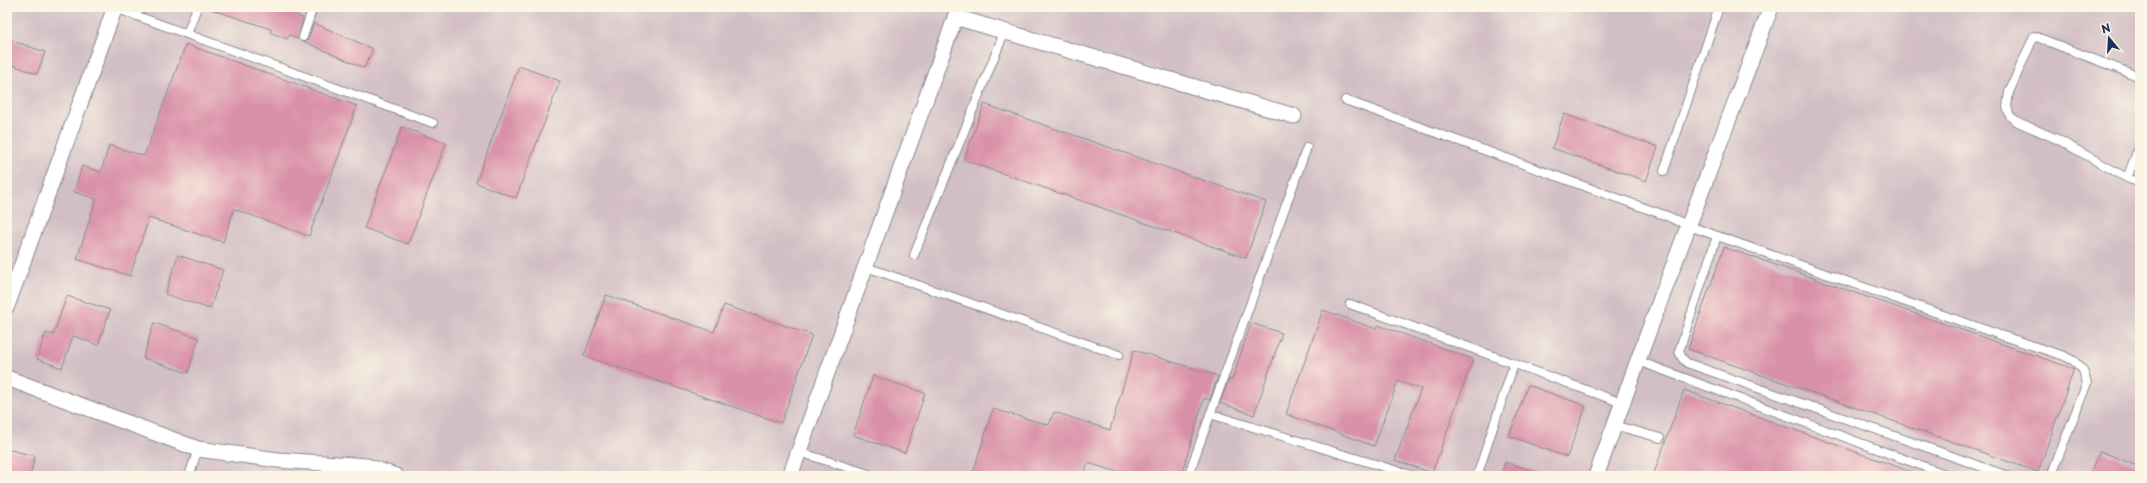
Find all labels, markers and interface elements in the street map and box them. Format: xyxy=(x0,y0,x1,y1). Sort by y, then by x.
north arrow xyxy=(2089,18,2129,58)
text: N xyxy=(2099,18,2113,37)

